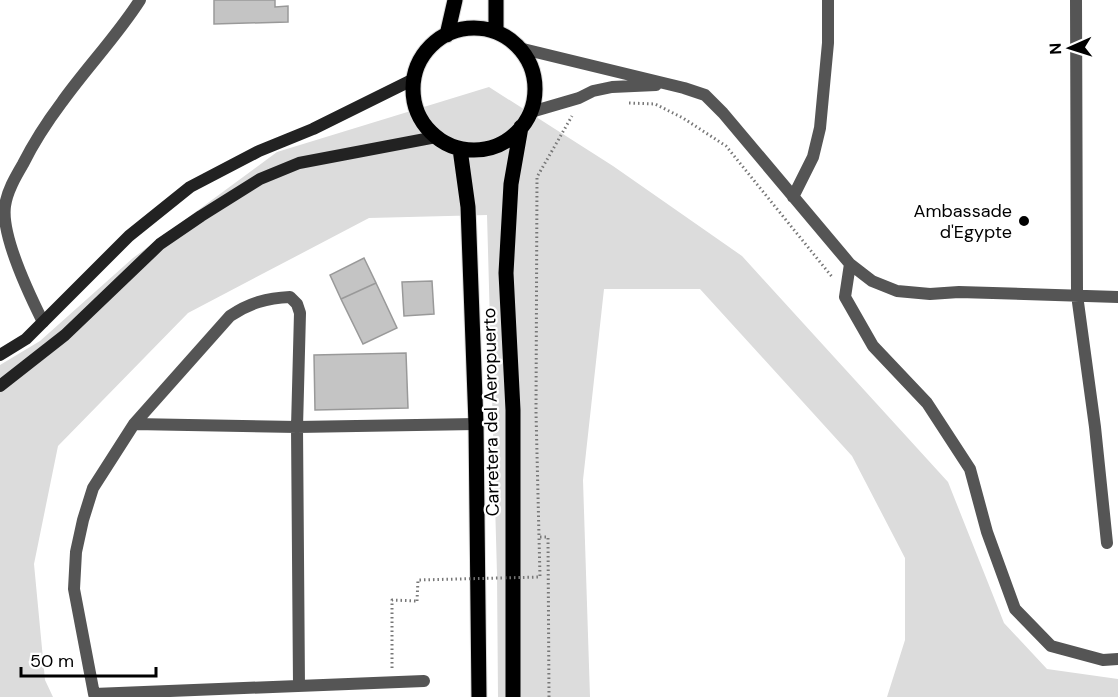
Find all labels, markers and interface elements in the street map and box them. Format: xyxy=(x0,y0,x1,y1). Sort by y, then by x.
north arrow xyxy=(1040,18,1100,78)
text: N xyxy=(1045,42,1066,55)
place label: Ambassade d'Egypte xyxy=(914,199,1012,244)
marker: Ambassade d'Egypte xyxy=(1017,214,1031,228)
street label: Carretera del Aeropuerto xyxy=(477,307,505,517)
scale bar xyxy=(21,640,156,678)
text: 50 m xyxy=(30,649,74,673)

